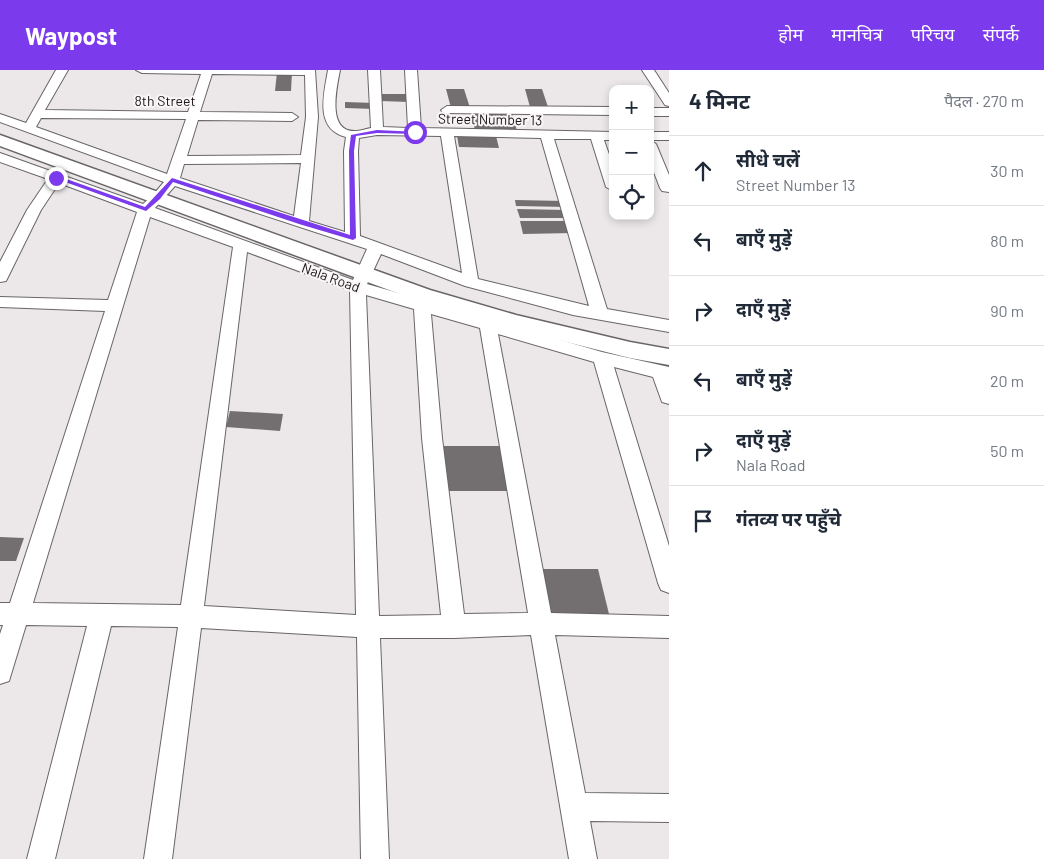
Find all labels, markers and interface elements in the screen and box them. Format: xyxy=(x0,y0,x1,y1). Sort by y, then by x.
text: Waypost xyxy=(25,21,117,50)
text: होम xyxy=(778,23,803,45)
text: मानचित्र xyxy=(831,23,883,45)
text: परिचय xyxy=(911,23,955,45)
text: संपर्क xyxy=(983,23,1019,45)
map controls xyxy=(609,85,654,220)
button: + xyxy=(609,85,654,130)
text: 4 मिनट xyxy=(689,88,750,113)
text: पैदल · 270 m xyxy=(944,91,1024,110)
street label: 8th Street xyxy=(135,92,195,109)
street label: Street Number 13 xyxy=(438,110,542,128)
route start xyxy=(404,121,427,144)
button: − xyxy=(609,130,654,175)
text: सीधे चलें xyxy=(736,148,800,171)
icon: ahead xyxy=(689,157,717,185)
text: 30 m xyxy=(990,161,1024,180)
route end xyxy=(45,167,68,190)
button: locate xyxy=(609,175,654,220)
text: Street Number 13 xyxy=(736,175,856,194)
icon: left xyxy=(689,227,717,255)
text: बाएँ मुड़ें xyxy=(736,227,792,250)
text: 80 m xyxy=(990,231,1024,250)
street label: Nala Road xyxy=(300,259,362,295)
icon: right xyxy=(689,297,717,325)
text: दाएँ मुड़ें xyxy=(736,297,791,320)
text: 90 m xyxy=(990,301,1024,320)
icon: left xyxy=(689,367,717,395)
text: बाएँ मुड़ें xyxy=(736,367,792,390)
text: 20 m xyxy=(990,371,1024,390)
text: दाएँ मुड़ें xyxy=(736,428,791,451)
icon: right xyxy=(689,437,717,465)
text: 50 m xyxy=(990,441,1024,460)
text: Nala Road xyxy=(736,455,805,474)
icon: arrive xyxy=(689,507,717,535)
text: गंतव्य पर पहुँचे xyxy=(736,507,841,530)

